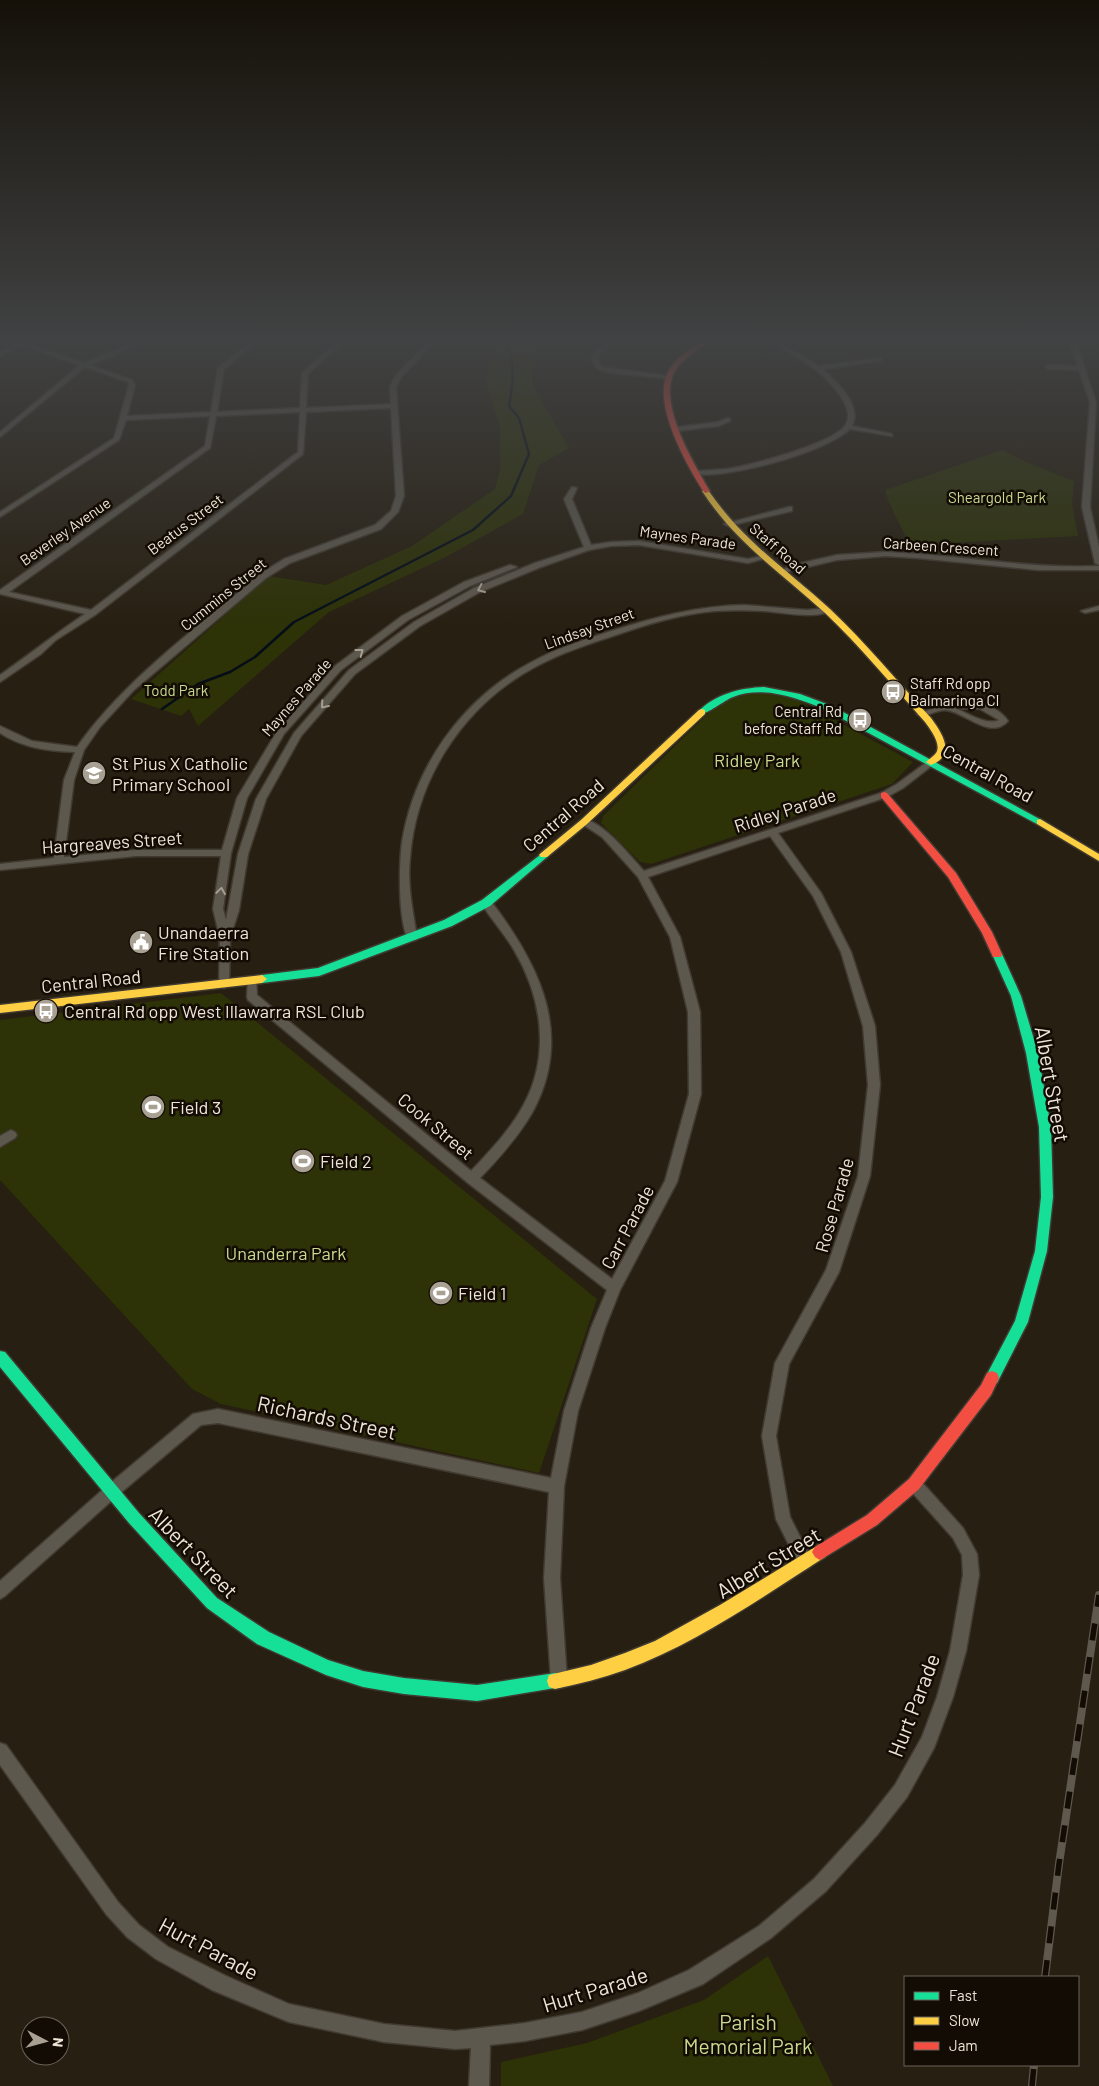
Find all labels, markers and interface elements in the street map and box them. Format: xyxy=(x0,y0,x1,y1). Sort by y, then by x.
park label: Sheargold Park xyxy=(948,488,1046,506)
street label: Beatus Street xyxy=(144,490,226,558)
street label: Beverley Avenue xyxy=(16,493,114,569)
street label: Staff Road xyxy=(746,519,810,577)
street label: Maynes Parade xyxy=(639,521,737,553)
street label: Carbeen Crescent xyxy=(882,533,1000,559)
street label: Cummins Street xyxy=(177,554,269,634)
one-way arrow xyxy=(477,582,486,593)
street label: Lindsay Street xyxy=(542,603,636,653)
one-way arrow xyxy=(354,649,364,658)
street label: Maynes Parade xyxy=(257,654,335,740)
place label: Staff Rd opp Balmaringa Cl xyxy=(910,674,999,709)
bus stop icon: Staff Rd opp Balmaringa Cl xyxy=(880,679,906,705)
park label: Todd Park xyxy=(144,681,209,699)
one-way arrow xyxy=(320,699,329,708)
place label: Central Rd before Staff Rd xyxy=(744,702,842,737)
bus stop icon: Central Rd before Staff Rd xyxy=(847,707,873,733)
street label: Central Road xyxy=(939,739,1037,807)
park label: Ridley Park xyxy=(714,749,800,771)
place label: St Pius X Catholic Primary School xyxy=(112,752,248,795)
school or university icon: St Pius X Catholic Primary School xyxy=(81,760,107,786)
street label: Central Road xyxy=(518,774,608,856)
street label: Ridley Parade xyxy=(731,783,839,837)
street label: Hargreaves Street xyxy=(41,826,183,858)
one-way arrow xyxy=(215,886,226,894)
place label: Unandaerra Fire Station xyxy=(158,921,249,964)
public building icon: Unandaerra Fire Station xyxy=(128,929,154,955)
street label: Central Road xyxy=(40,965,142,997)
bus stop icon: Central Rd opp West Illawarra RSL Club xyxy=(33,998,59,1024)
place label: Central Rd opp West Illawarra RSL Club xyxy=(64,1000,365,1022)
street label: Albert Street xyxy=(1031,1024,1075,1144)
street label: Cook Street xyxy=(394,1088,478,1164)
sports icon: Field 3 xyxy=(140,1094,166,1120)
place label: Field 3 xyxy=(170,1096,221,1118)
sports icon: Field 2 xyxy=(290,1148,316,1174)
place label: Field 2 xyxy=(320,1150,372,1172)
street label: Rose Parade xyxy=(810,1155,858,1255)
street label: Carr Parade xyxy=(596,1181,658,1273)
park label: Unanderra Park xyxy=(226,1242,346,1264)
sports icon: Field 1 xyxy=(428,1280,454,1306)
place label: Field 1 xyxy=(458,1282,506,1304)
street label: Richards Street xyxy=(255,1390,399,1444)
street label: Albert Street xyxy=(144,1501,244,1603)
street label: Albert Street xyxy=(711,1521,825,1603)
street label: Hurt Parade xyxy=(882,1650,944,1760)
street label: Hurt Parade xyxy=(155,1911,263,1985)
street label: Hurt Parade xyxy=(539,1961,651,2017)
legend xyxy=(904,1976,1079,2066)
text: Fast xyxy=(949,1986,977,2004)
park label: Parish Memorial Park xyxy=(684,2009,812,2058)
text: Slow xyxy=(949,2011,980,2029)
north arrow xyxy=(20,2016,70,2066)
text: Jam xyxy=(949,2036,978,2054)
text: N xyxy=(49,2037,67,2048)

